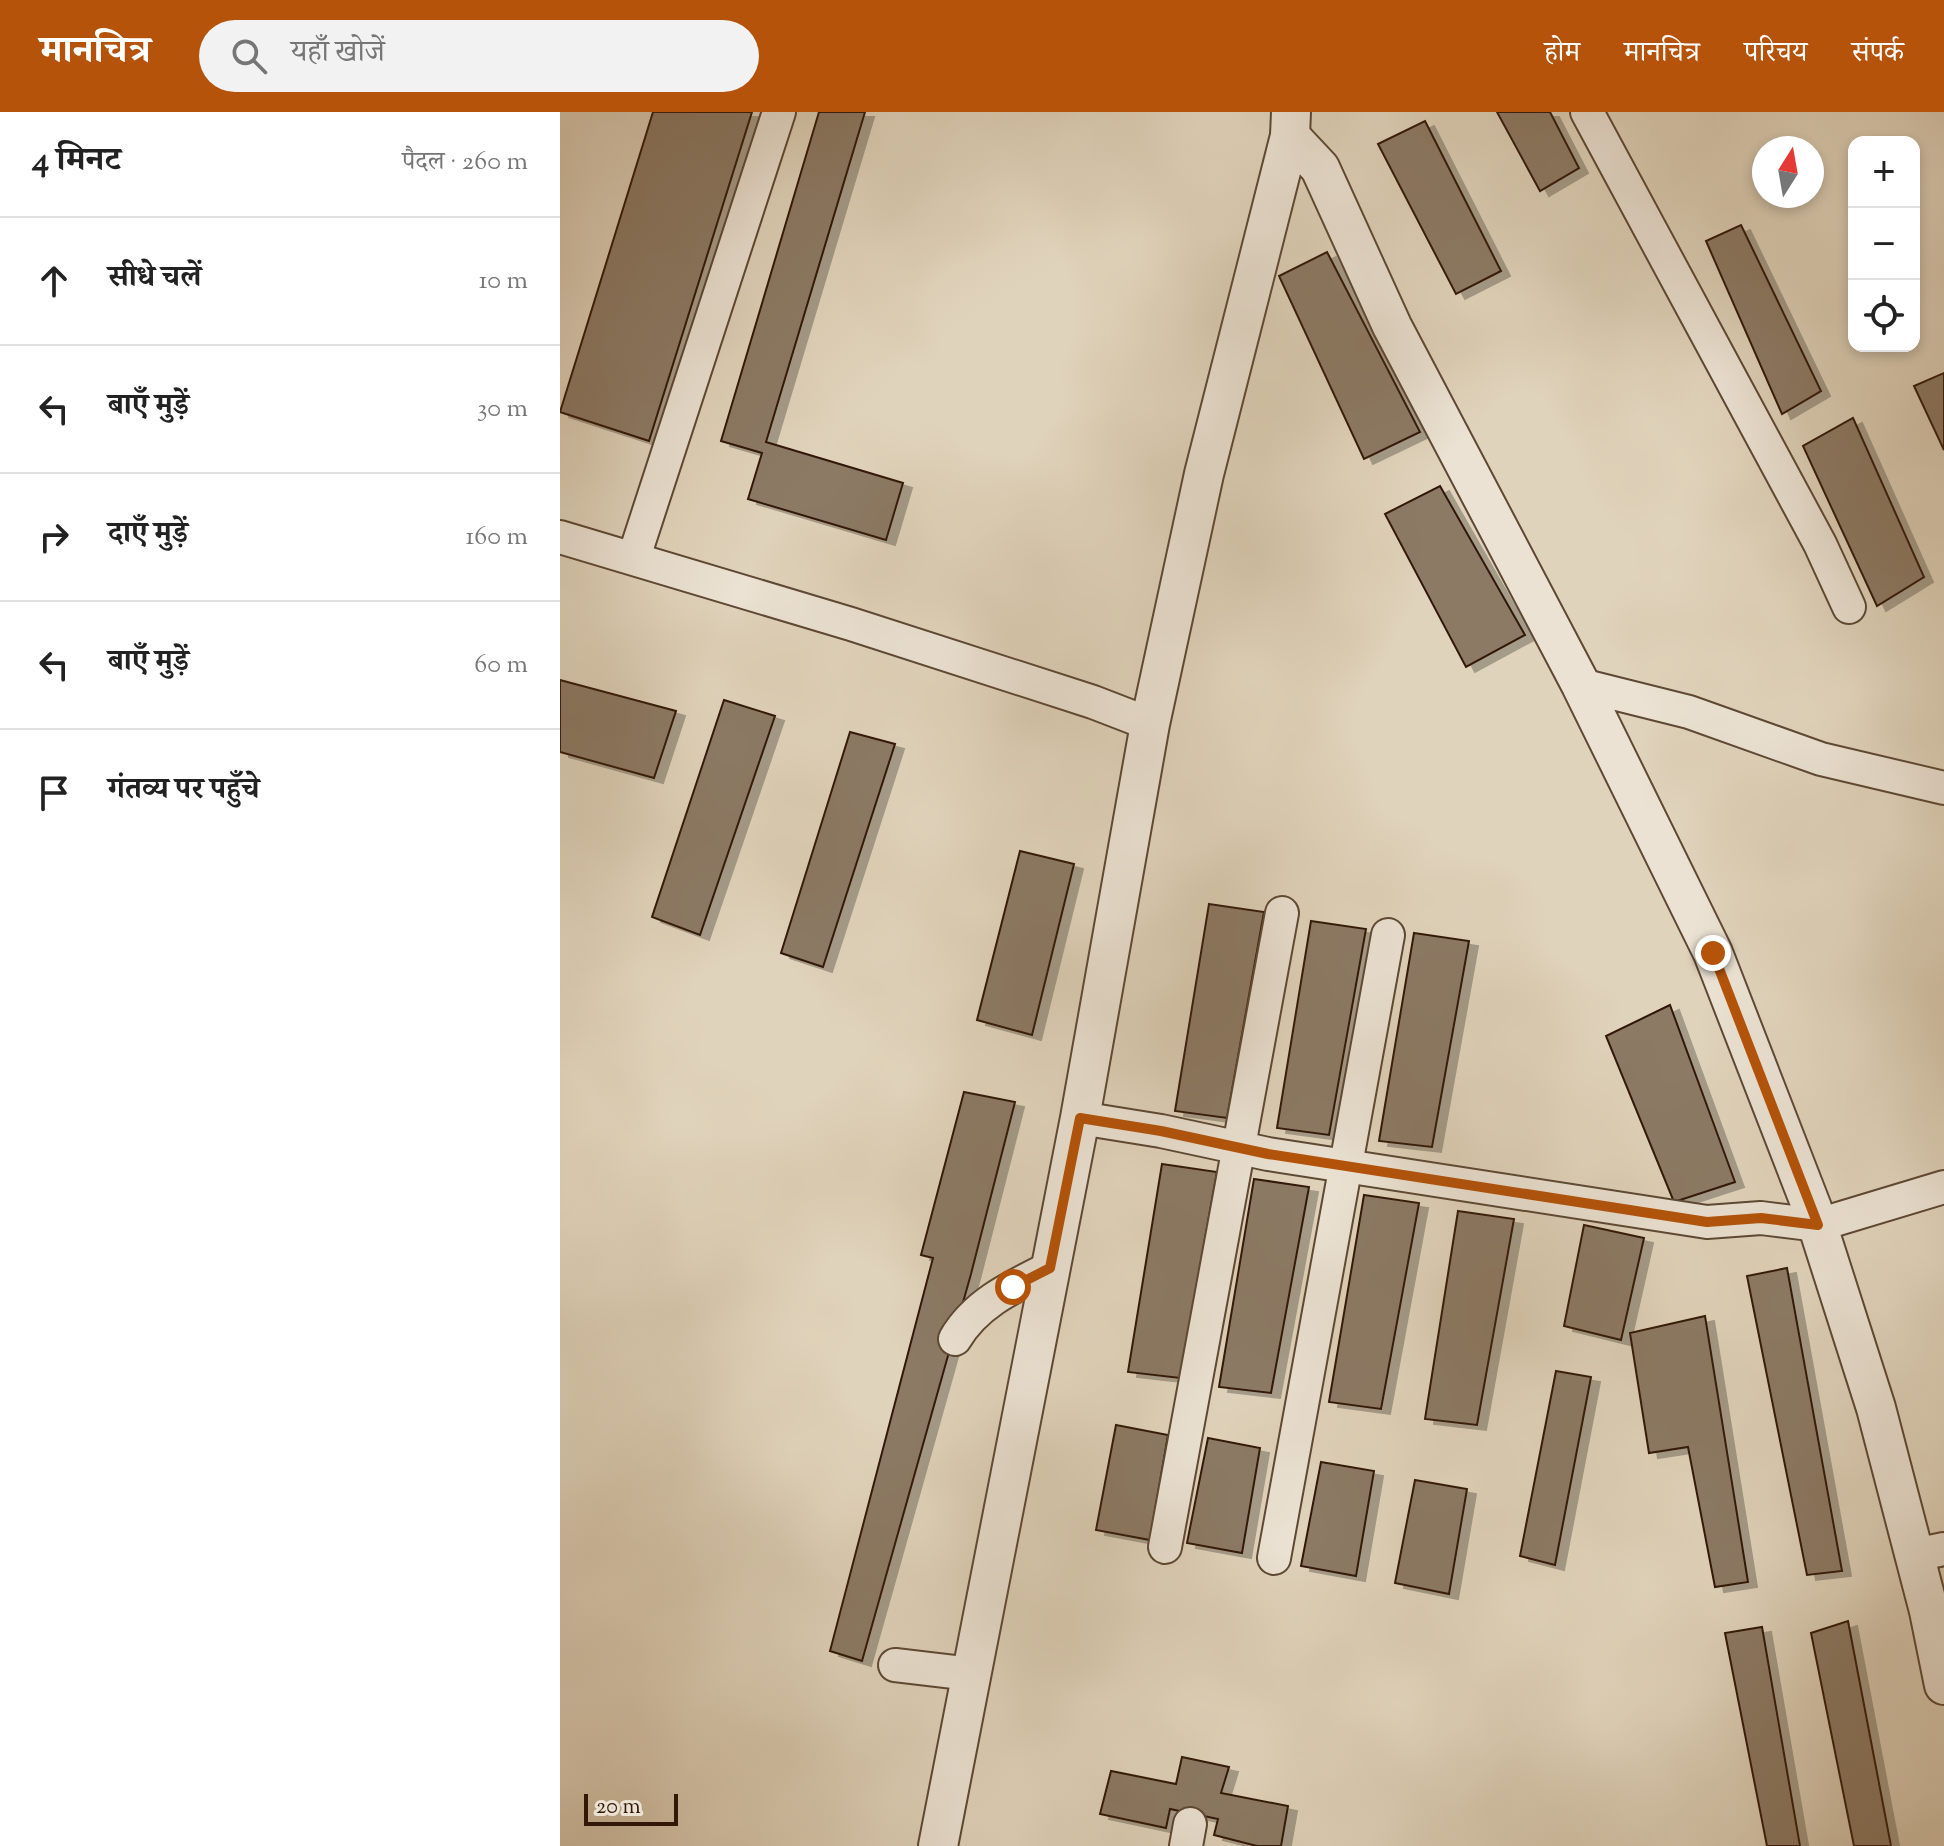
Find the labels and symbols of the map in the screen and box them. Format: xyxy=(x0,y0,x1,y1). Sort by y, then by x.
north arrow xyxy=(1752,136,1824,208)
route end xyxy=(1695,935,1731,971)
route start xyxy=(995,1269,1031,1305)
scale bar xyxy=(584,1790,678,1826)

